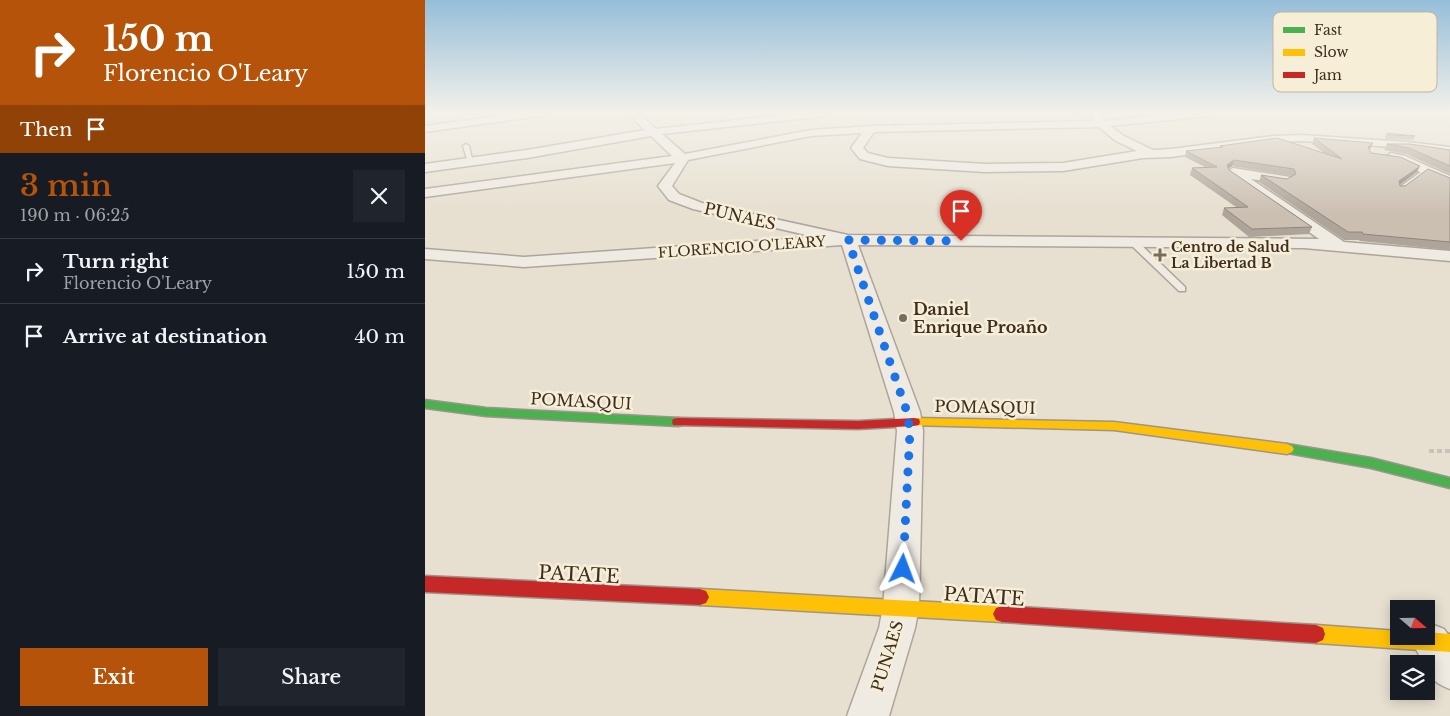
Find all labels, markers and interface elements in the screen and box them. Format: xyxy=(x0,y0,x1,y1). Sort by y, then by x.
legend xyxy=(1273,12,1437,92)
text: 150 m xyxy=(103,17,214,60)
icon: right xyxy=(20,20,85,85)
text: Fast xyxy=(1314,21,1343,39)
text: Slow xyxy=(1314,43,1348,61)
text: Florencio O'Leary xyxy=(103,60,308,87)
text: Jam xyxy=(1312,66,1342,84)
icon: arrive xyxy=(82,115,110,143)
text: Then xyxy=(20,118,72,141)
text: 3 min xyxy=(20,167,112,204)
button: close xyxy=(353,170,405,222)
pin xyxy=(940,190,982,241)
icon: arrive xyxy=(947,197,975,225)
street label: PUNAES xyxy=(702,198,778,234)
text: 190 m · 06:25 xyxy=(20,205,130,225)
street label: FLORENCIO O'LEARY xyxy=(657,232,827,262)
place label: Centro de Salud La Libertad B xyxy=(1171,238,1290,272)
marker: Centro de Salud La Libertad B xyxy=(1153,248,1167,262)
text: Turn right xyxy=(63,250,169,273)
icon: right xyxy=(20,257,48,285)
text: 150 m xyxy=(346,260,405,283)
text: Florencio O'Leary xyxy=(63,273,212,293)
place label: Daniel Enrique Proaño xyxy=(913,299,1048,337)
marker: Daniel Enrique Proaño xyxy=(897,312,909,324)
icon: arrive xyxy=(20,322,48,350)
text: Arrive at destination xyxy=(63,325,267,348)
text: 40 m xyxy=(354,325,405,348)
street label: POMASQUI xyxy=(530,388,632,414)
street label: POMASQUI xyxy=(934,396,1036,418)
position arrow xyxy=(876,542,928,594)
street label: PATATE xyxy=(538,561,620,588)
street label: PATATE xyxy=(943,582,1025,611)
north arrow xyxy=(1390,600,1435,645)
map controls xyxy=(1390,600,1435,700)
street label: PUNAES xyxy=(867,618,907,694)
button: Exit xyxy=(20,648,208,706)
button: Share xyxy=(218,648,405,706)
button: layers xyxy=(1390,655,1435,700)

